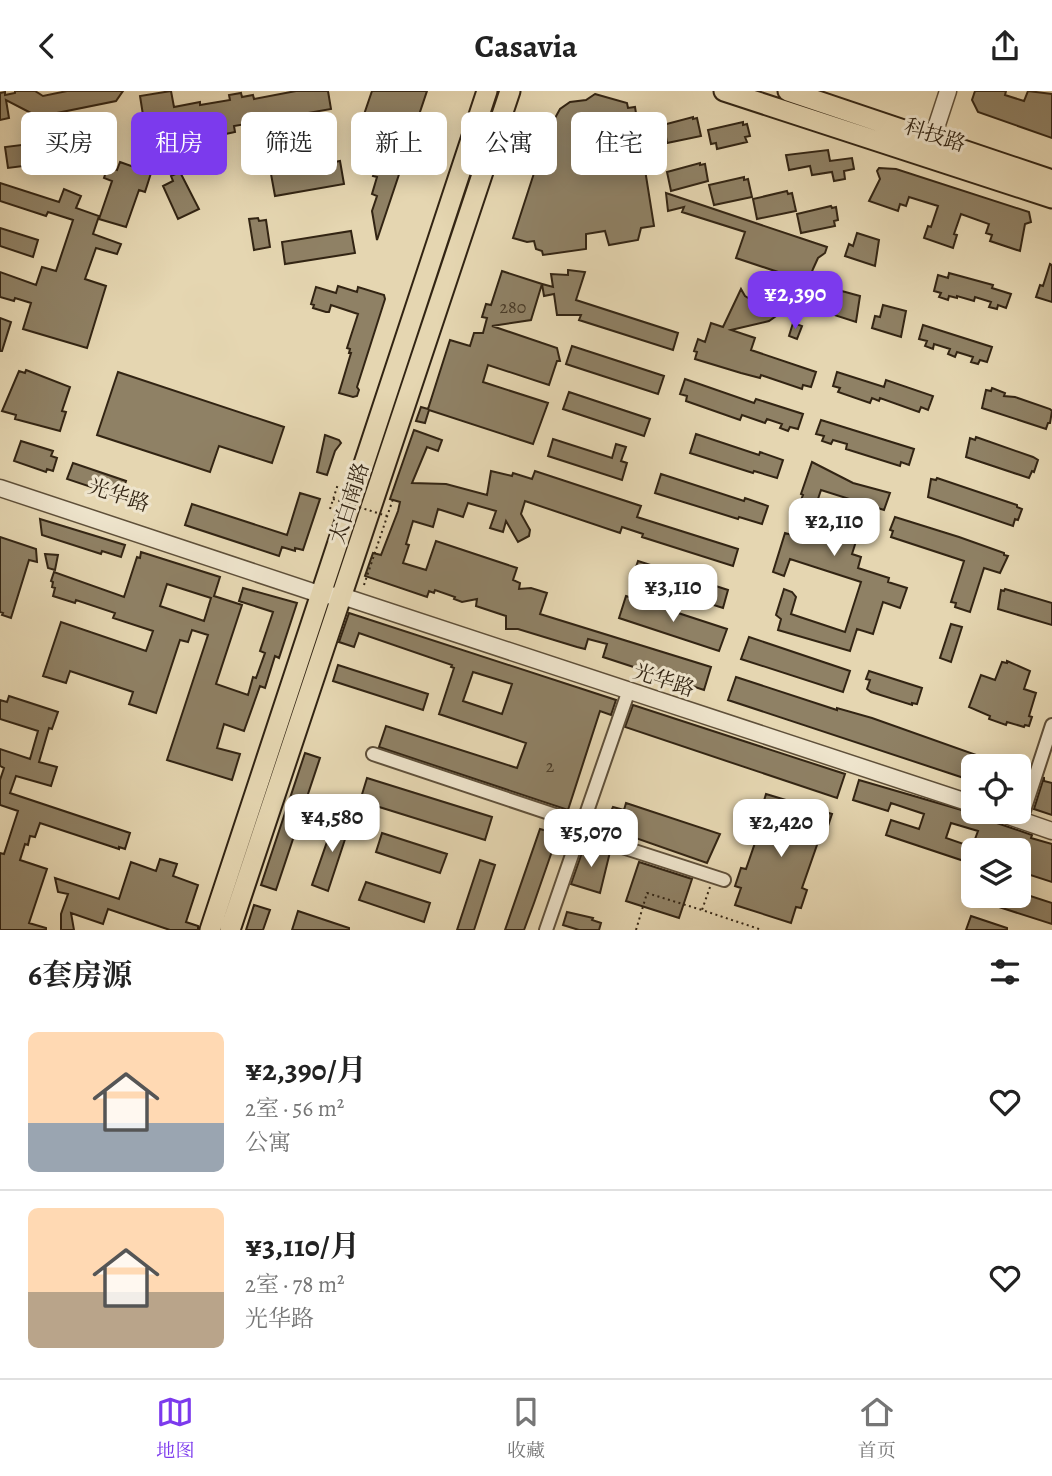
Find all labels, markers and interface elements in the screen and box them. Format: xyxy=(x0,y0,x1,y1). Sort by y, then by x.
text: Casavia xyxy=(475,24,577,68)
icon: back xyxy=(28,27,66,65)
icon: share xyxy=(986,27,1024,65)
chip: 买房 xyxy=(21,112,117,175)
chip: 租房 xyxy=(131,112,227,175)
chip: 筛选 xyxy=(241,112,337,175)
chip: 新上 xyxy=(351,112,447,175)
chip: 公寓 xyxy=(461,112,557,175)
chip: 住宅 xyxy=(571,112,667,175)
street label: 科技路 xyxy=(901,112,969,158)
pin: ¥2,390 xyxy=(738,271,852,331)
text: ¥2,390 xyxy=(764,278,826,309)
house number: 280 xyxy=(500,295,526,319)
street label: 太白南路 xyxy=(323,459,375,547)
street label: 光华路 xyxy=(85,472,153,518)
pin: ¥2,110 xyxy=(777,498,891,558)
text: ¥2,110 xyxy=(805,505,863,536)
pin: ¥3,110 xyxy=(616,565,730,624)
text: ¥3,110 xyxy=(644,571,702,602)
street label: 光华路 xyxy=(630,657,698,703)
house number: 2 xyxy=(546,754,555,778)
map controls xyxy=(961,754,1031,908)
button: locate xyxy=(961,754,1031,824)
pin: ¥4,580 xyxy=(275,795,389,854)
pin: ¥2,420 xyxy=(724,799,838,859)
text: ¥4,580 xyxy=(301,801,363,832)
text: ¥2,420 xyxy=(749,806,813,837)
pin: ¥5,070 xyxy=(534,809,648,869)
text: ¥5,070 xyxy=(560,816,622,847)
button: layers xyxy=(961,838,1031,908)
icon: filters xyxy=(986,953,1024,991)
text: 6套房源 xyxy=(28,955,132,995)
text: ¥2,390/月 xyxy=(245,1050,367,1090)
icon: home xyxy=(84,1060,168,1144)
icon: heart xyxy=(986,1083,1024,1121)
text: 2室 · 56 m² xyxy=(245,1093,344,1124)
text: 公寓 xyxy=(245,1127,291,1158)
text: ¥3,110/月 xyxy=(245,1226,360,1266)
icon: home xyxy=(84,1236,168,1320)
icon: heart xyxy=(986,1259,1024,1297)
text: 2室 · 78 m² xyxy=(245,1269,345,1300)
text: 光华路 xyxy=(245,1303,314,1334)
tab: 地图 xyxy=(156,1393,194,1464)
tab: 收藏 xyxy=(507,1393,545,1464)
tab: 首页 xyxy=(858,1393,896,1464)

